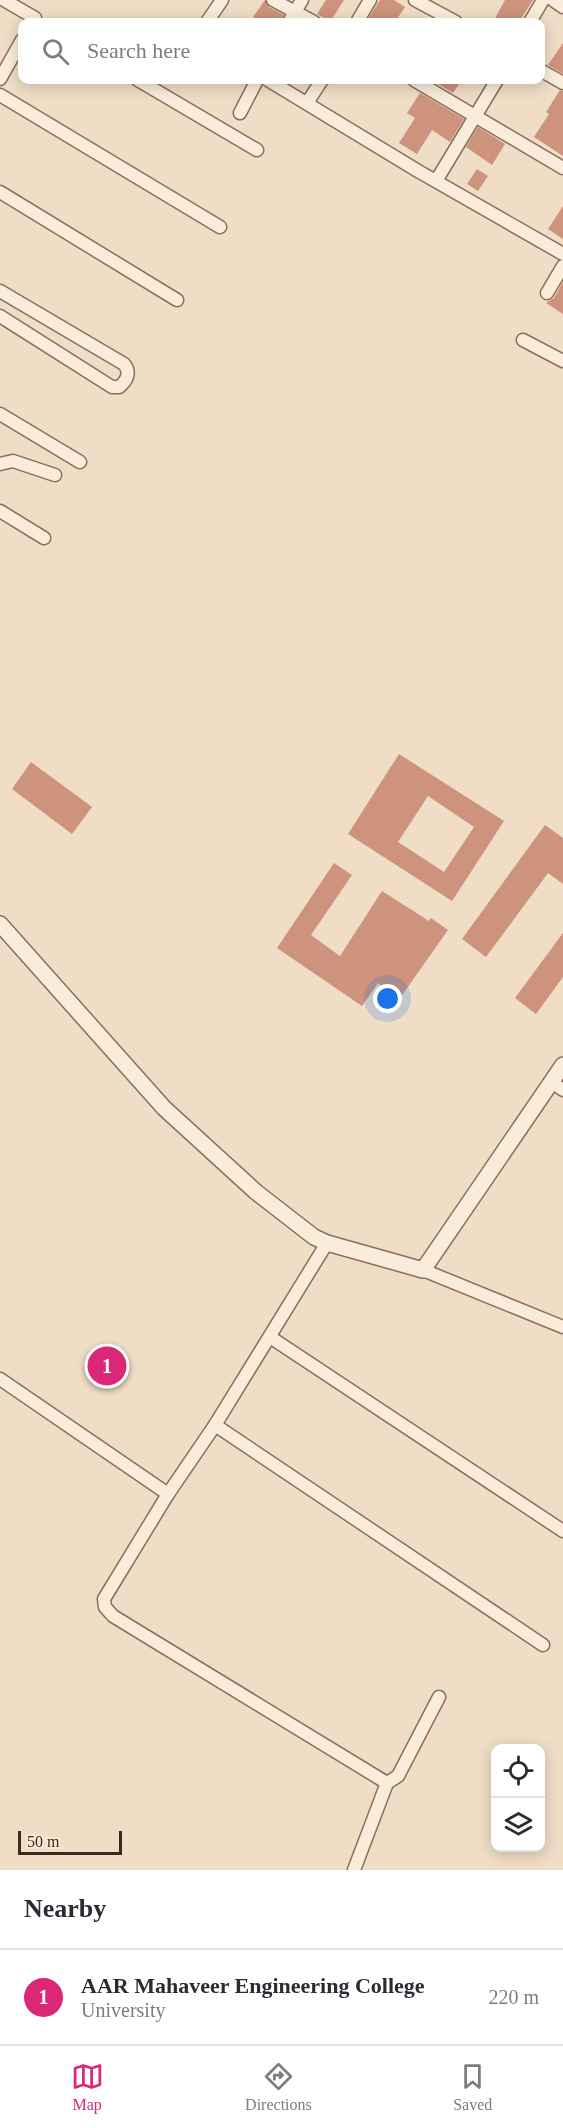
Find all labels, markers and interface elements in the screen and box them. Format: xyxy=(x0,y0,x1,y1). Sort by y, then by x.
search box xyxy=(18,18,545,84)
icon: search xyxy=(39,35,72,68)
text: Search here xyxy=(87,38,190,63)
your location xyxy=(373,984,402,1013)
pin: 1 xyxy=(88,1344,126,1388)
map controls xyxy=(491,1744,545,1852)
button: locate xyxy=(491,1744,545,1798)
button: layers xyxy=(491,1798,545,1852)
scale bar xyxy=(18,1828,122,1856)
text: 50 m xyxy=(27,1833,59,1850)
text: Nearby xyxy=(24,1894,106,1923)
text: AAR Mahaveer Engineering College xyxy=(81,1973,425,1998)
text: 1 xyxy=(39,1986,49,2008)
text: 220 m xyxy=(488,1986,539,2008)
text: University xyxy=(81,1999,165,2021)
tab: Map xyxy=(71,2060,104,2114)
tab: Directions xyxy=(245,2060,312,2114)
tab: Saved xyxy=(453,2060,492,2114)

